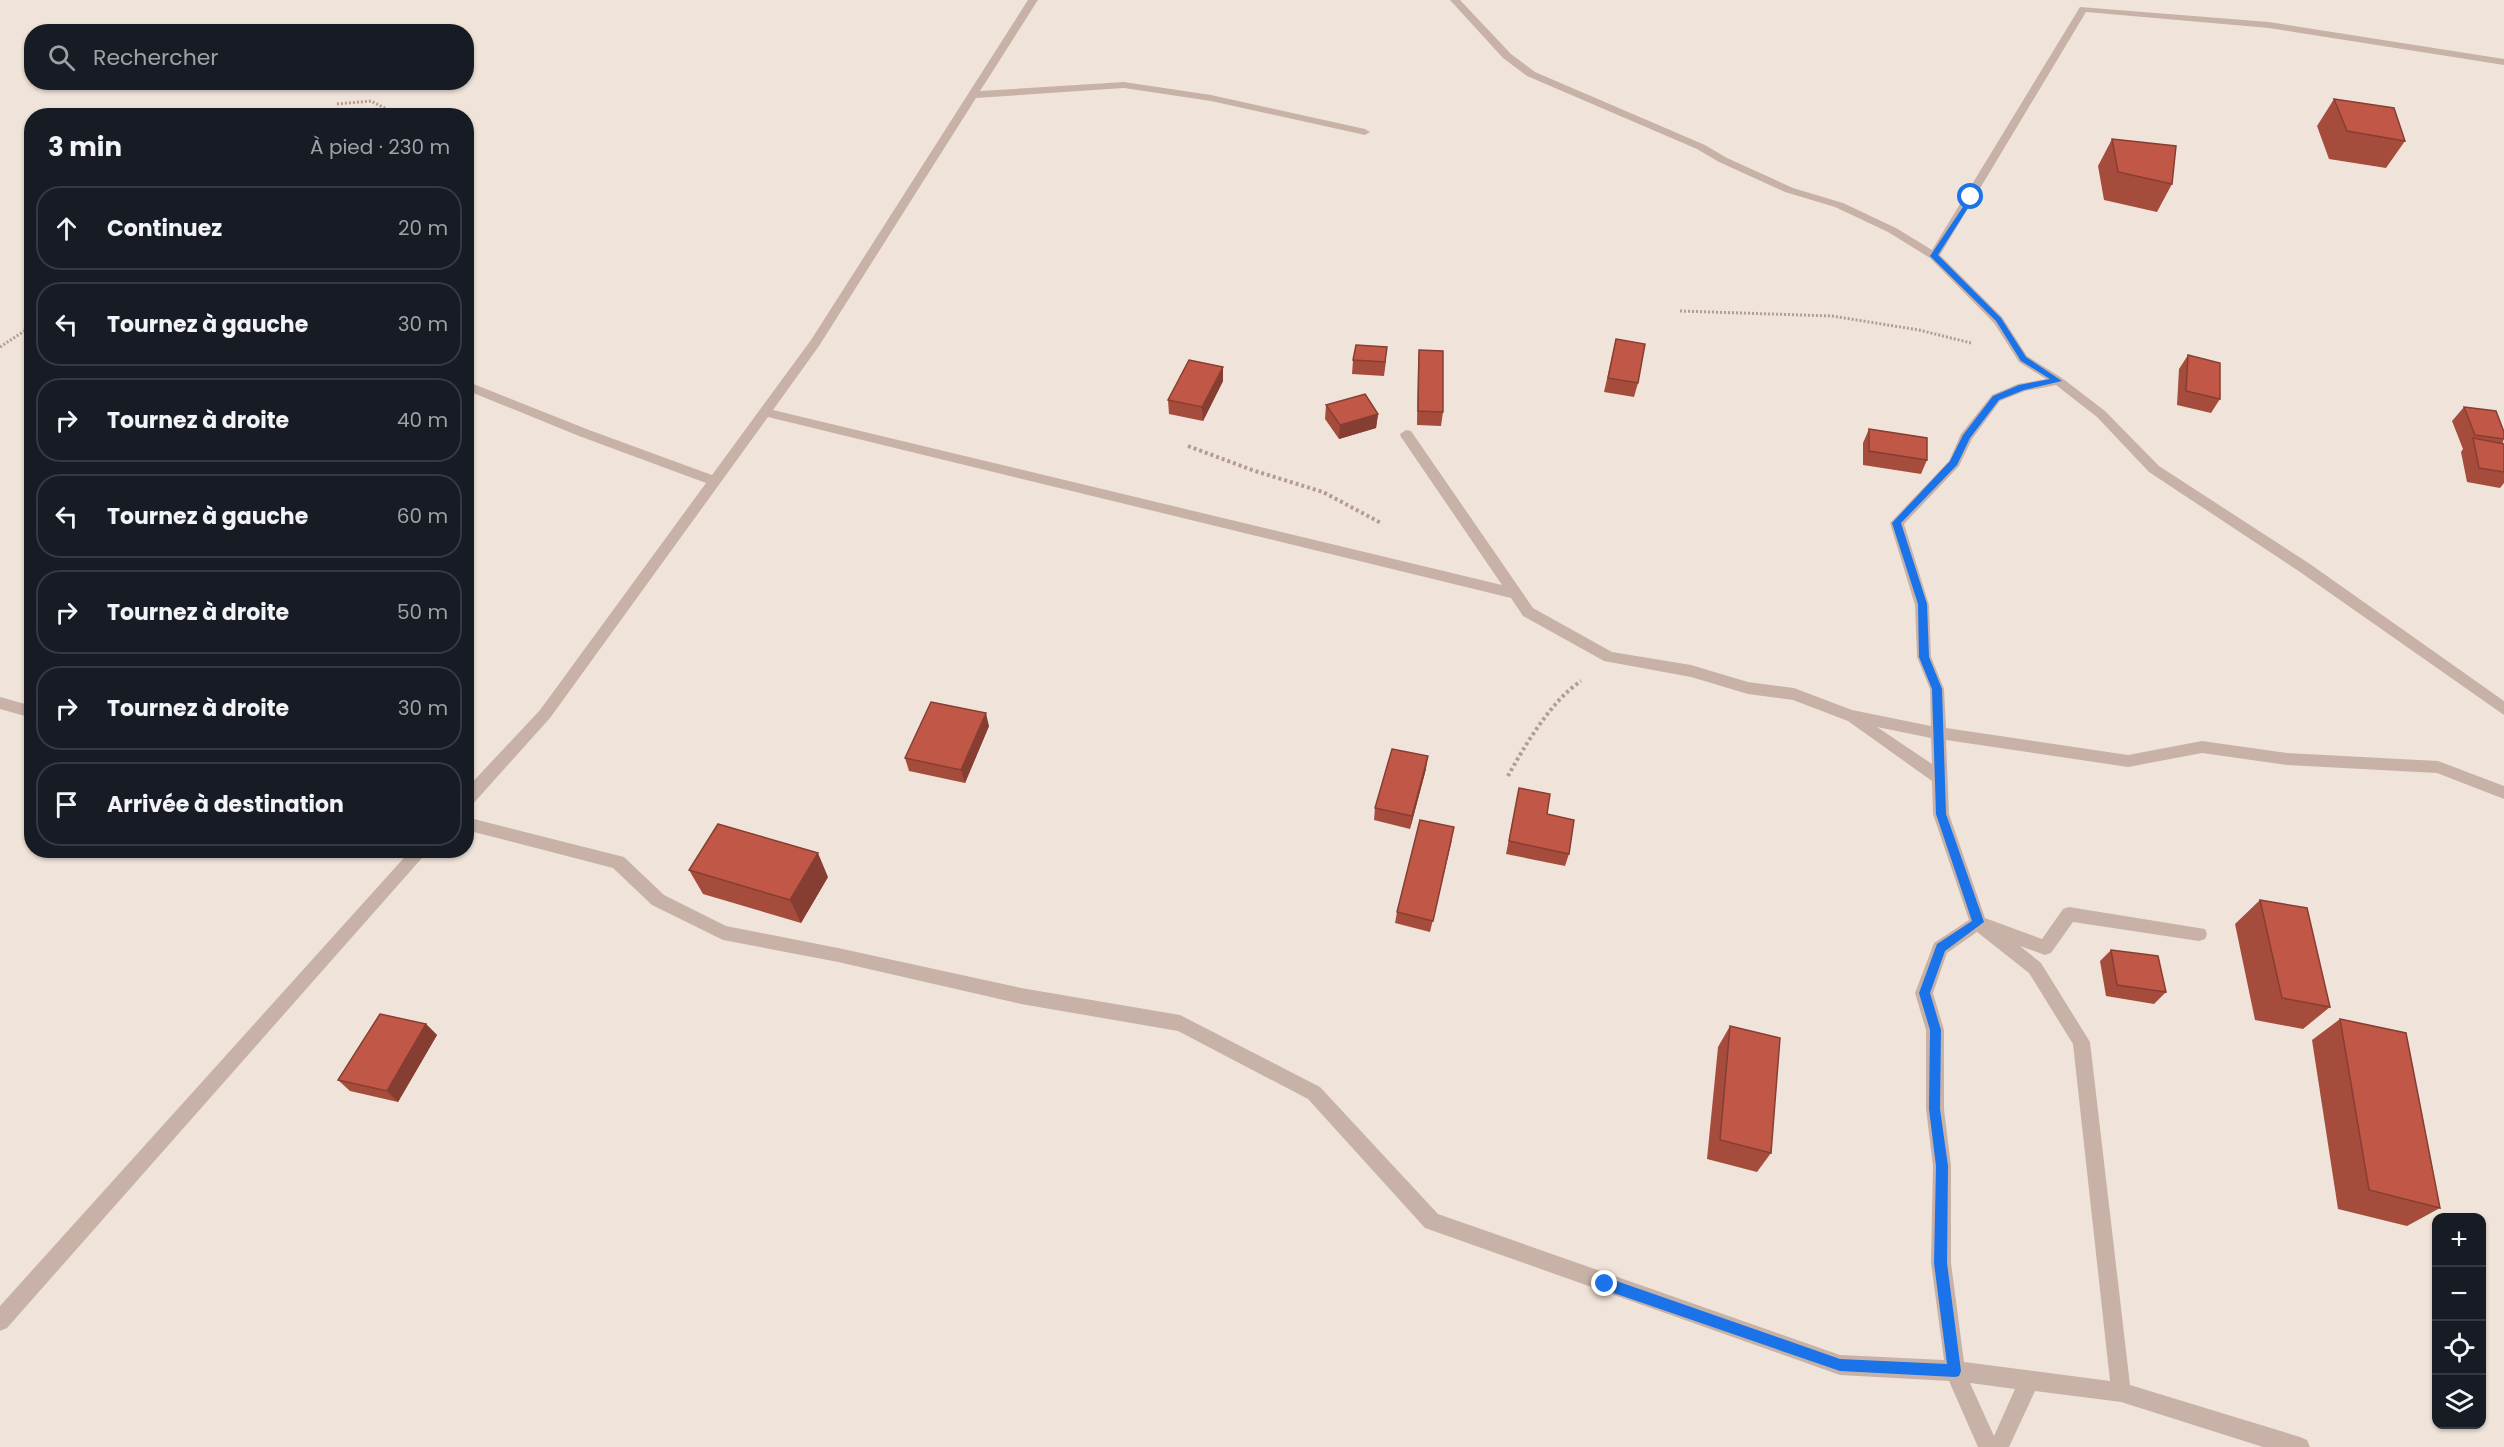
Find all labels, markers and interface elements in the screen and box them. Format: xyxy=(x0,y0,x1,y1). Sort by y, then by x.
search box xyxy=(24,24,474,90)
icon: search xyxy=(45,41,78,74)
text: Rechercher xyxy=(93,42,219,73)
text: 3 min xyxy=(48,129,122,165)
text: À pied · 230 m xyxy=(310,133,450,161)
route start xyxy=(1957,183,1983,209)
icon: ahead xyxy=(50,212,83,245)
text: Continuez xyxy=(107,213,222,244)
text: 20 m xyxy=(398,214,448,242)
icon: left xyxy=(50,308,83,341)
text: Tournez à gauche xyxy=(107,309,308,340)
text: 30 m xyxy=(398,310,448,338)
icon: right xyxy=(50,404,83,437)
text: Tournez à droite xyxy=(107,405,289,436)
text: 40 m xyxy=(397,406,448,434)
icon: left xyxy=(50,500,83,533)
text: Tournez à gauche xyxy=(107,501,308,532)
text: 60 m xyxy=(397,502,448,530)
icon: right xyxy=(50,596,83,629)
text: Tournez à droite xyxy=(107,597,289,628)
text: 50 m xyxy=(397,598,448,626)
icon: right xyxy=(50,692,83,725)
text: Tournez à droite xyxy=(107,693,289,724)
text: 30 m xyxy=(398,694,448,722)
icon: arrive xyxy=(50,788,83,821)
text: Arrivée à destination xyxy=(107,789,344,820)
map controls xyxy=(2432,1213,2486,1429)
button: + xyxy=(2432,1213,2486,1267)
button: − xyxy=(2432,1267,2486,1321)
route end xyxy=(1591,1270,1617,1296)
button: locate xyxy=(2432,1321,2486,1375)
button: layers xyxy=(2432,1375,2486,1429)

